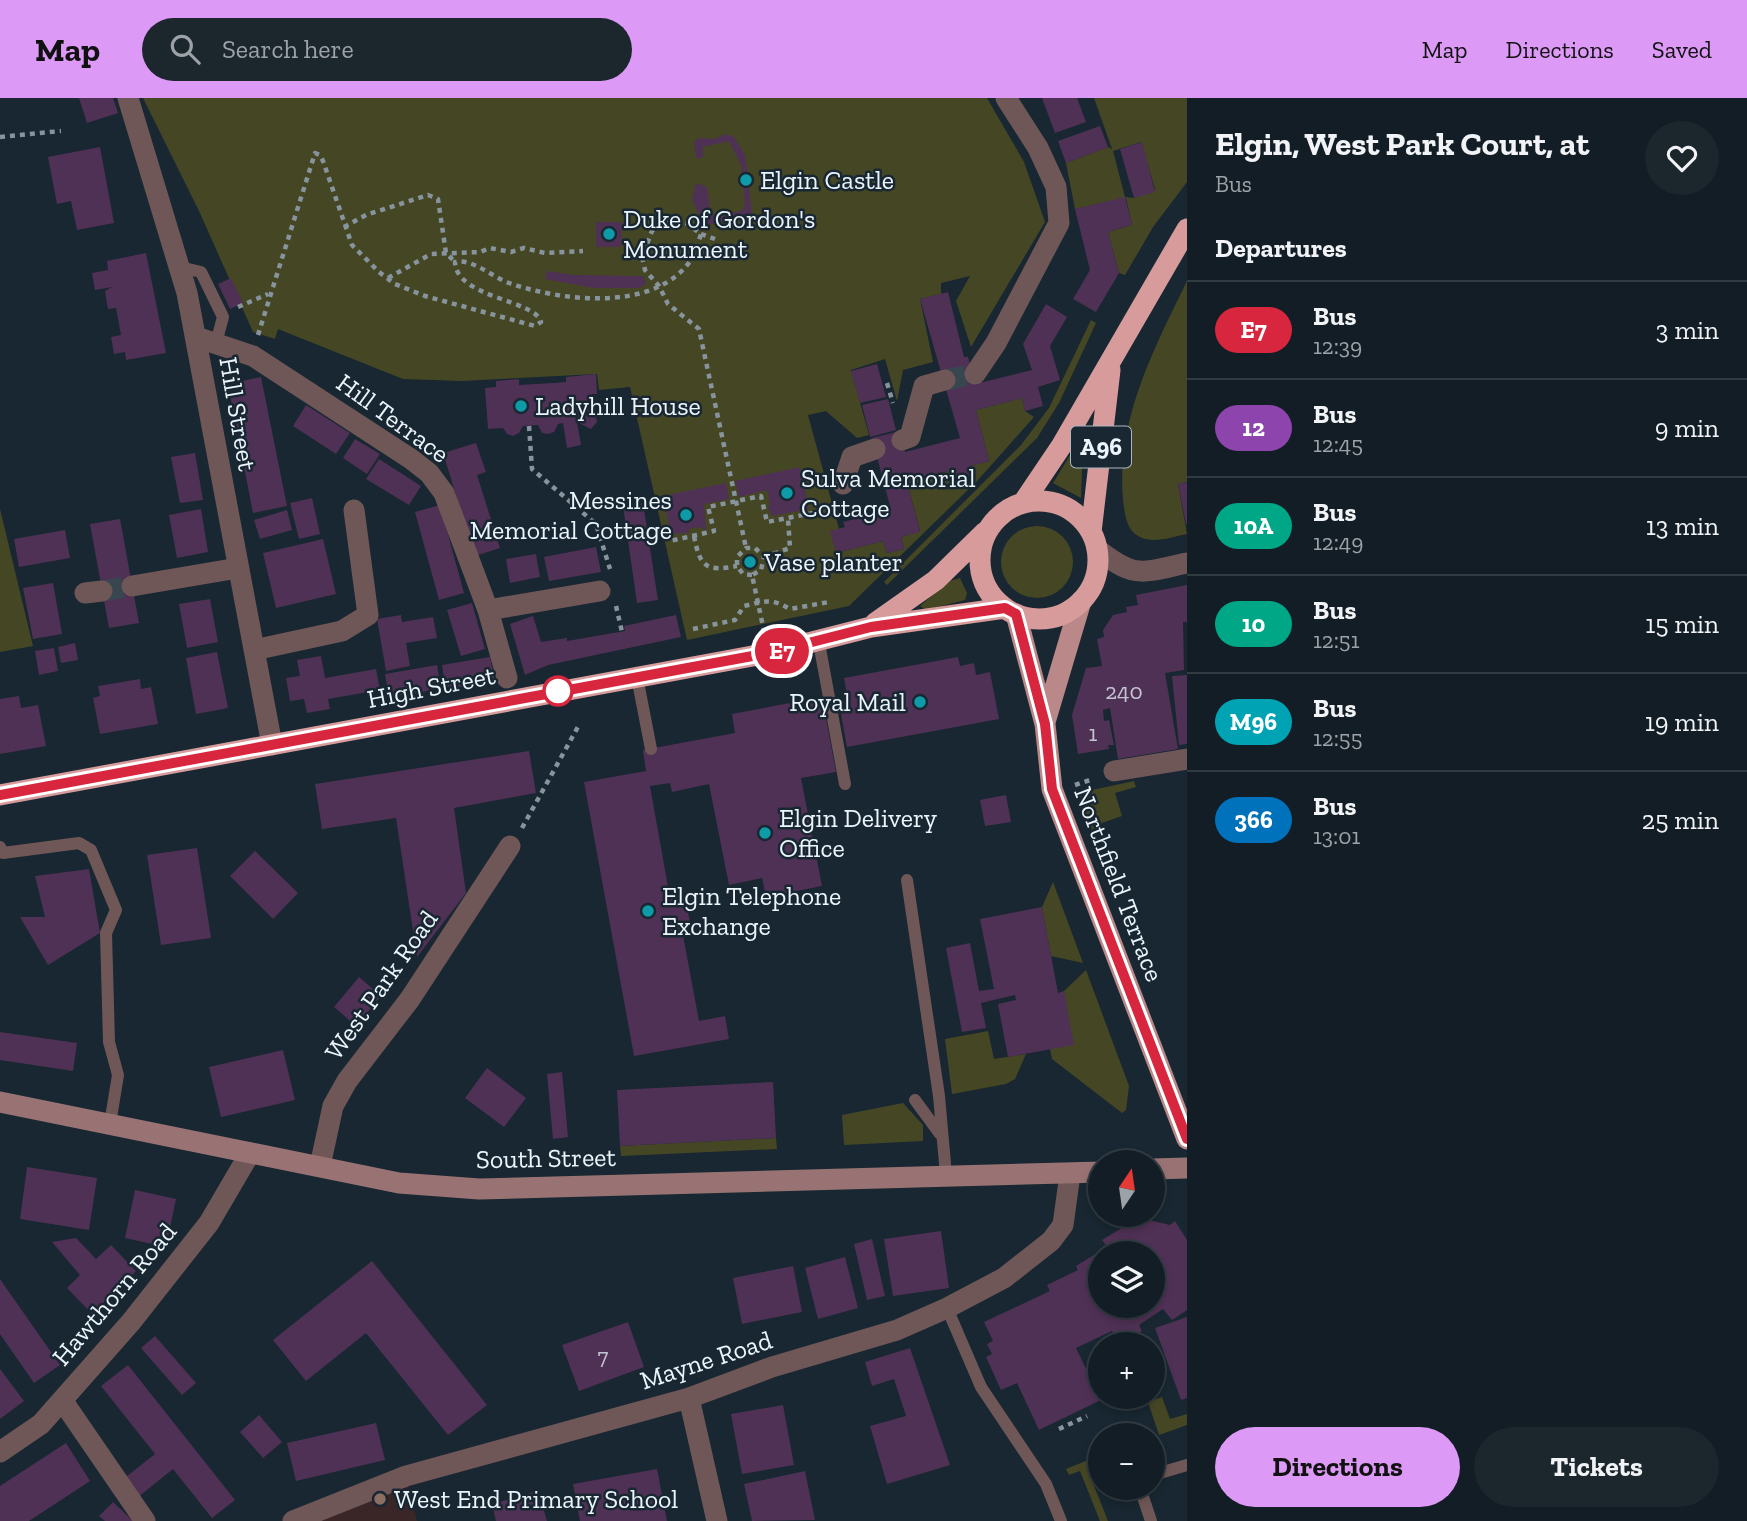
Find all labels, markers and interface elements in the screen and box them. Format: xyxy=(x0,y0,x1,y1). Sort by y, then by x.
search box xyxy=(142,18,632,81)
text: Map xyxy=(35,30,100,69)
icon: search xyxy=(166,30,204,68)
text: Search here xyxy=(222,33,354,65)
text: Map xyxy=(1422,35,1468,64)
text: Directions xyxy=(1506,35,1614,64)
text: Saved xyxy=(1652,35,1712,64)
button: heart xyxy=(1645,121,1719,195)
text: Elgin, West Park Court, at xyxy=(1215,124,1589,163)
place label: Elgin Castle xyxy=(760,164,894,196)
text: Bus xyxy=(1215,170,1252,198)
marker: Elgin Castle xyxy=(738,172,754,188)
place label: Duke of Gordon's Monument xyxy=(623,203,815,265)
marker: Duke of Gordon's Monument xyxy=(601,226,617,242)
text: Departures xyxy=(1215,232,1347,264)
text: Bus xyxy=(1313,300,1356,332)
text: 3 min xyxy=(1656,314,1719,346)
text: E7 xyxy=(1240,315,1267,344)
text: 12:39 xyxy=(1313,332,1362,360)
street label: Hill Street xyxy=(212,355,264,474)
street label: Hill Terrace xyxy=(330,366,456,470)
place label: Ladyhill House xyxy=(535,390,701,422)
marker: Ladyhill House xyxy=(513,398,529,414)
text: Bus xyxy=(1313,398,1356,430)
text: 9 min xyxy=(1655,412,1719,444)
text: 12 xyxy=(1242,413,1265,442)
road number: A96 xyxy=(1071,426,1131,468)
text: 12:45 xyxy=(1313,430,1363,458)
place label: Sulva Memorial Cottage xyxy=(801,462,976,524)
place label: Messines Memorial Cottage xyxy=(470,484,672,546)
marker: Sulva Memorial Cottage xyxy=(779,485,795,501)
text: Bus xyxy=(1313,496,1356,528)
marker: Messines Memorial Cottage xyxy=(678,507,694,523)
text: 13 min xyxy=(1646,510,1719,542)
text: 10A xyxy=(1234,511,1273,540)
text: 12:49 xyxy=(1313,528,1363,556)
place label: Vase planter xyxy=(763,546,903,578)
marker: Vase planter xyxy=(742,554,758,570)
text: Bus xyxy=(1313,594,1356,626)
text: 15 min xyxy=(1645,608,1719,640)
text: 10 xyxy=(1242,609,1265,638)
text: 12:51 xyxy=(1313,626,1359,654)
line badge: E7 xyxy=(750,628,814,674)
text: E7 xyxy=(769,636,795,665)
street label: High Street xyxy=(364,659,498,715)
unlabelled marker xyxy=(543,676,573,706)
house number: 240 xyxy=(1105,677,1143,705)
place label: Royal Mail xyxy=(789,686,906,718)
text: Bus xyxy=(1313,692,1356,724)
marker: Royal Mail xyxy=(912,694,928,710)
text: 19 min xyxy=(1645,706,1719,738)
text: M96 xyxy=(1230,707,1277,736)
house number: 1 xyxy=(1089,719,1098,747)
text: 12:55 xyxy=(1313,724,1362,752)
street label: Northfield Terrace xyxy=(1067,782,1171,986)
text: Bus xyxy=(1313,790,1356,822)
place label: Elgin Delivery Office xyxy=(779,802,938,864)
text: 25 min xyxy=(1642,804,1719,836)
text: 366 xyxy=(1234,805,1273,834)
text: 13:01 xyxy=(1313,822,1360,850)
marker: Elgin Delivery Office xyxy=(757,825,773,841)
place label: Elgin Telephone Exchange xyxy=(662,880,841,942)
marker: Elgin Telephone Exchange xyxy=(640,903,656,919)
street label: West Park Road xyxy=(318,904,444,1066)
street label: South Street xyxy=(476,1141,617,1175)
north arrow xyxy=(1088,1150,1166,1227)
map controls xyxy=(1088,1150,1165,1500)
street label: Hawthorn Road xyxy=(45,1216,183,1372)
button: layers xyxy=(1088,1241,1165,1318)
street label: Mayne Road xyxy=(636,1324,776,1396)
button: + xyxy=(1088,1332,1165,1409)
house number: 7 xyxy=(598,1342,609,1370)
button: − xyxy=(1088,1423,1165,1500)
button: Directions xyxy=(1215,1427,1460,1507)
button: Tickets xyxy=(1474,1427,1719,1507)
place label: West End Primary School xyxy=(394,1483,678,1515)
marker: West End Primary School xyxy=(372,1491,388,1507)

